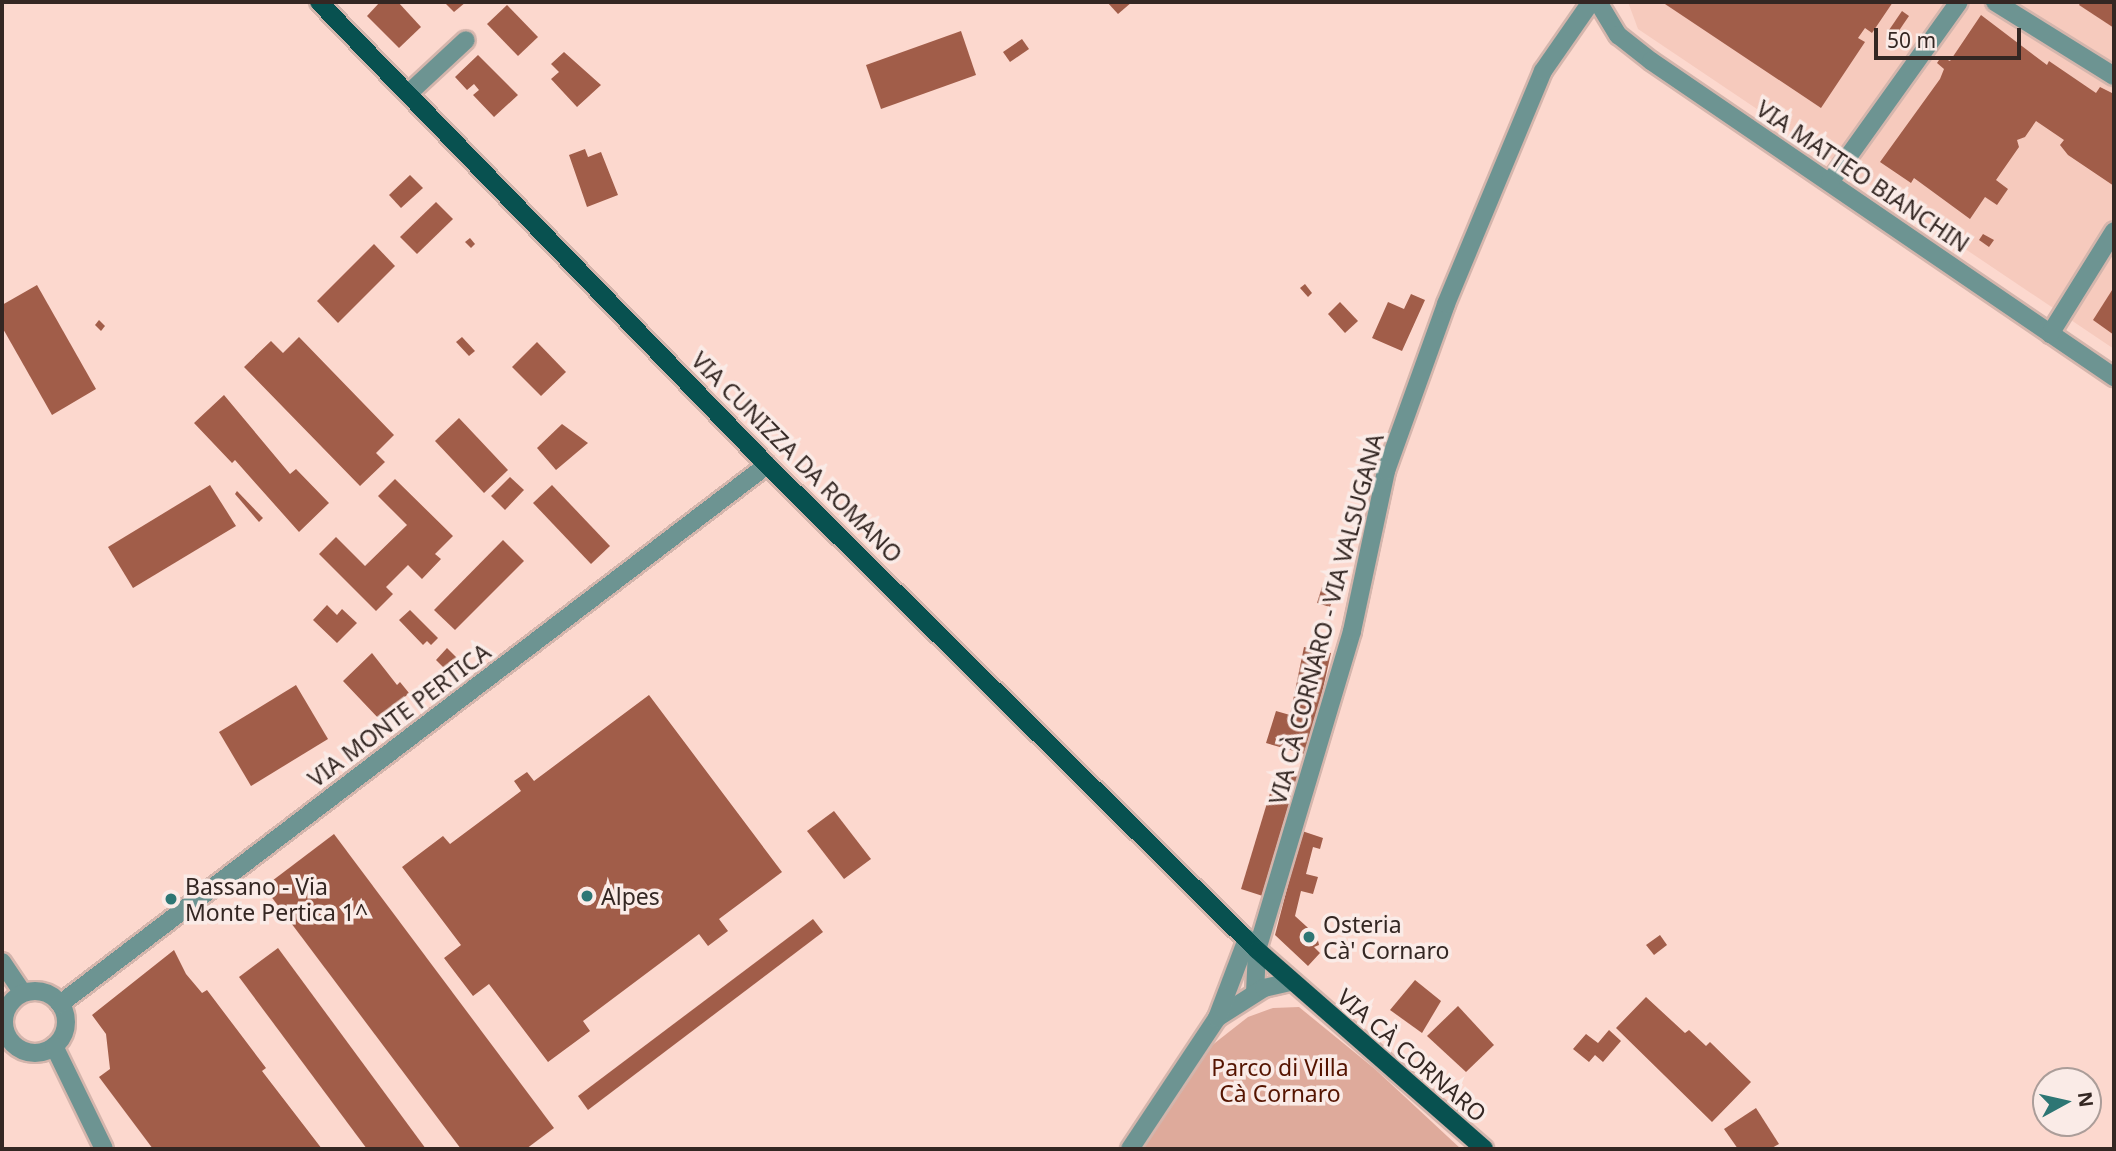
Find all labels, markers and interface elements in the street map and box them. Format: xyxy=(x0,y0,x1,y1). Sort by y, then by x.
scale bar xyxy=(1878,14,2025,58)
text: 50 m xyxy=(1887,26,1936,54)
street label: VIA MATTEO BIANCHIN xyxy=(1751,94,1975,258)
street label: VIA CUNIZZA DA ROMANO xyxy=(686,346,908,568)
street label: VIA CÀ CORNARO - VIA VALSUGANA xyxy=(1263,431,1389,807)
street label: VIA MONTE PERTICA xyxy=(302,637,496,793)
place label: Bassano - Via Monte Pertica 1^ xyxy=(185,872,368,926)
place label: Alpes xyxy=(601,882,660,910)
marker: Alpes xyxy=(579,888,595,904)
marker: Bassano - Via Monte Pertica 1^ xyxy=(163,891,179,907)
place label: Osteria Cà' Cornaro xyxy=(1323,910,1449,964)
marker: Osteria Cà' Cornaro xyxy=(1301,929,1317,945)
street label: VIA CÀ CORNARO xyxy=(1332,983,1492,1127)
park label: Parco di Villa Cà Cornaro xyxy=(1211,1053,1349,1107)
north arrow xyxy=(2032,1067,2102,1137)
text: N xyxy=(2072,1090,2100,1109)

